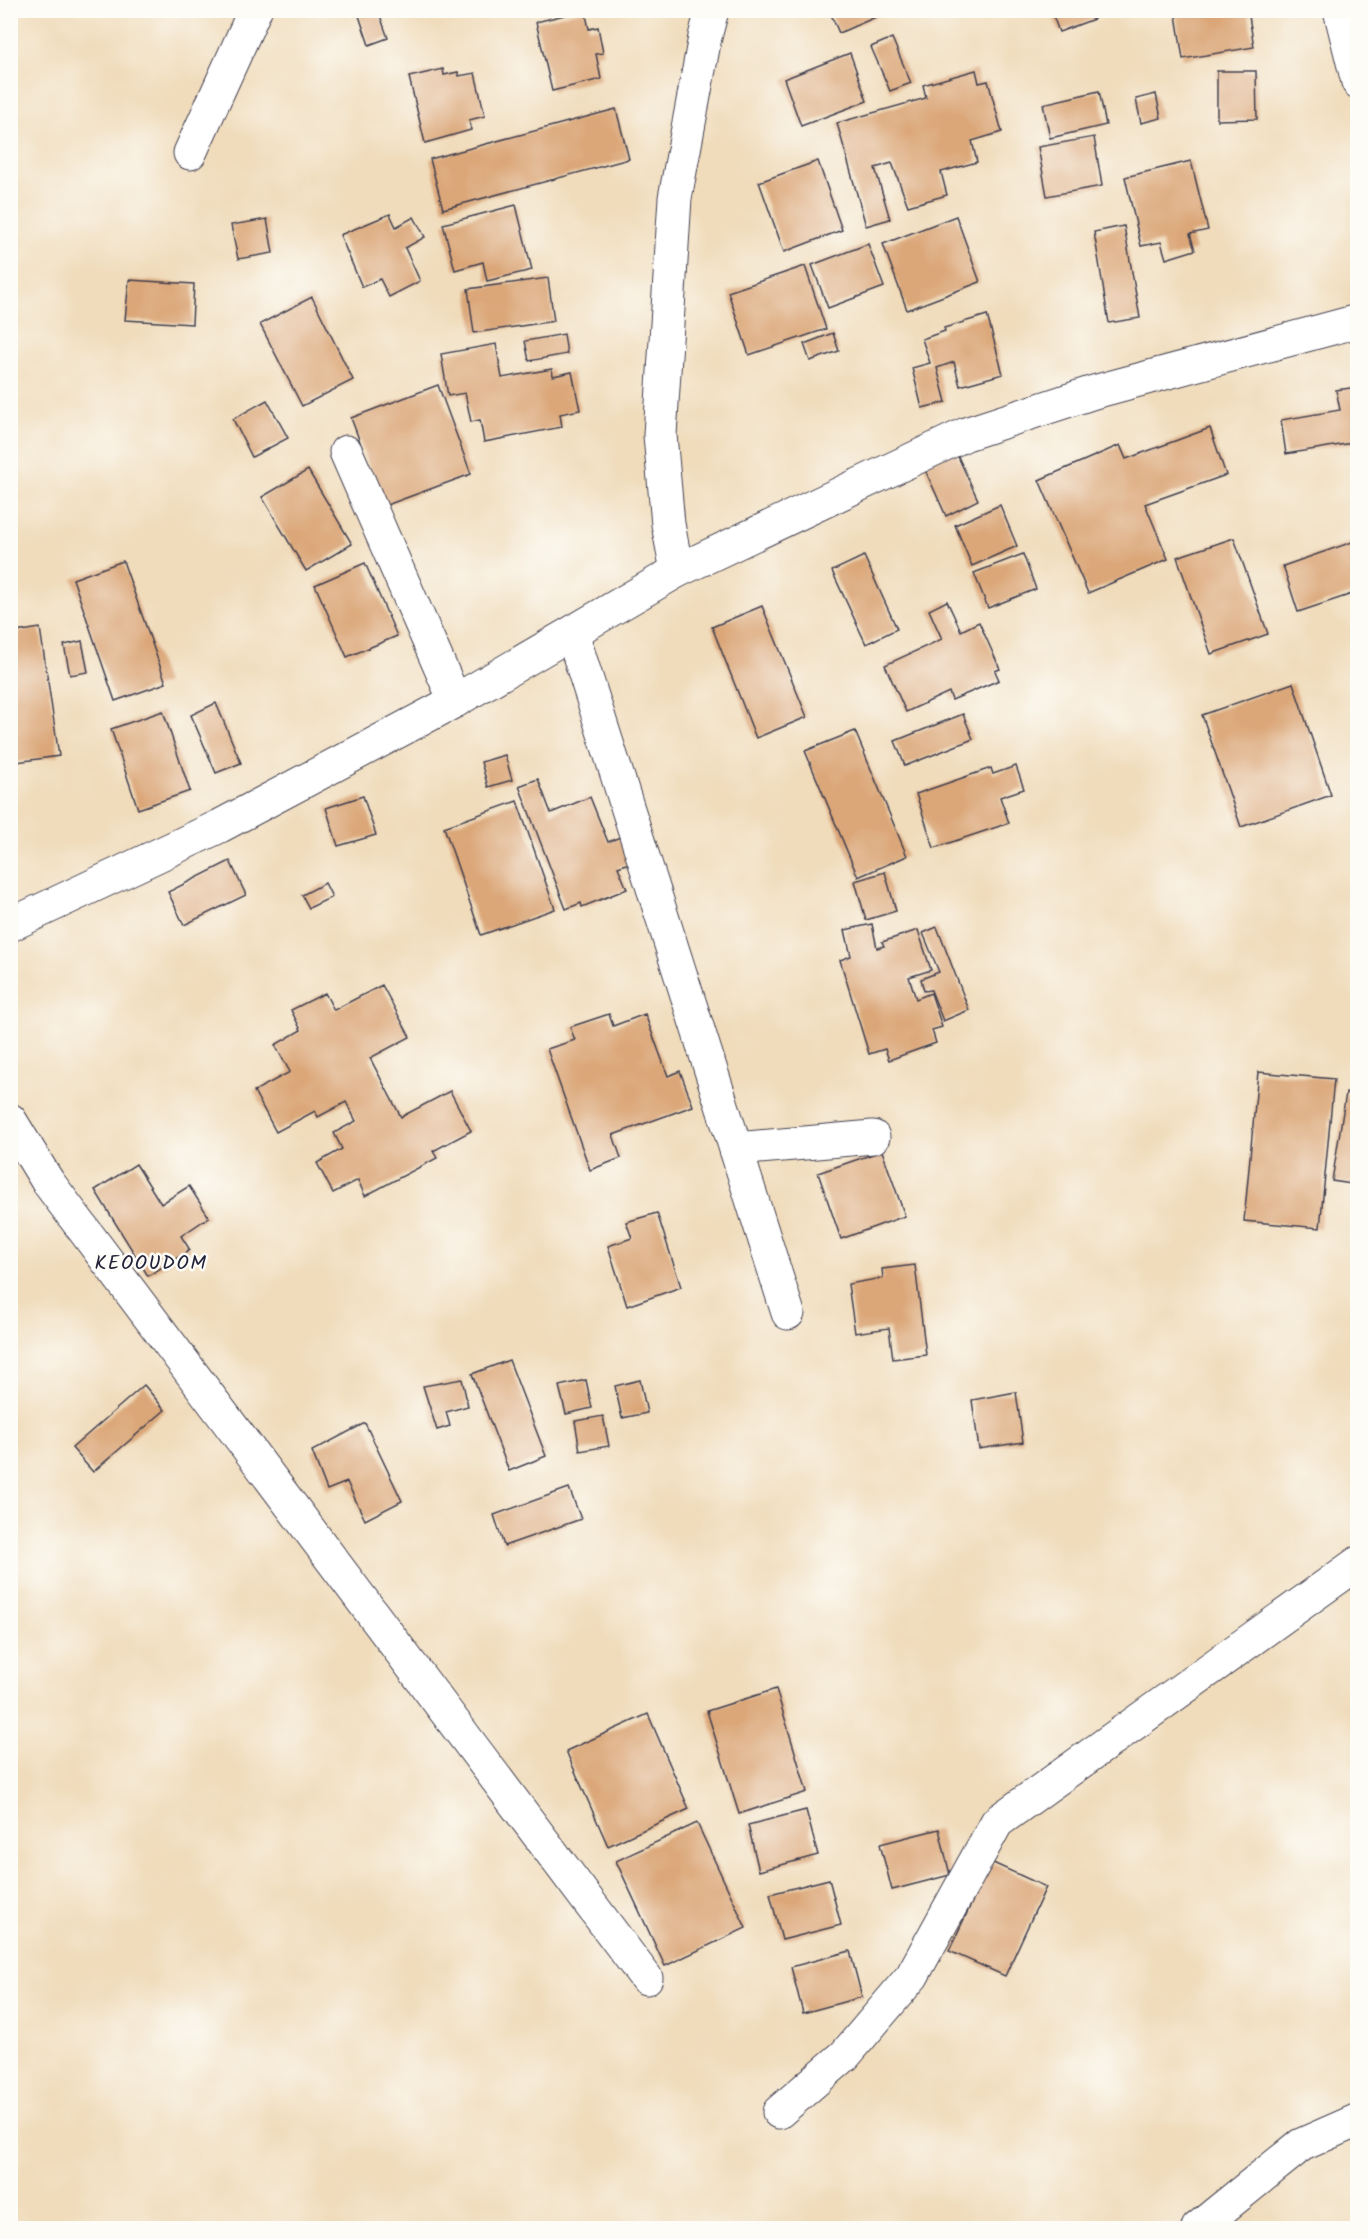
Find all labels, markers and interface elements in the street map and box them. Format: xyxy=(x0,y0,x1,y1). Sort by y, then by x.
district label: KEOOUDOM xyxy=(95,1248,207,1280)

